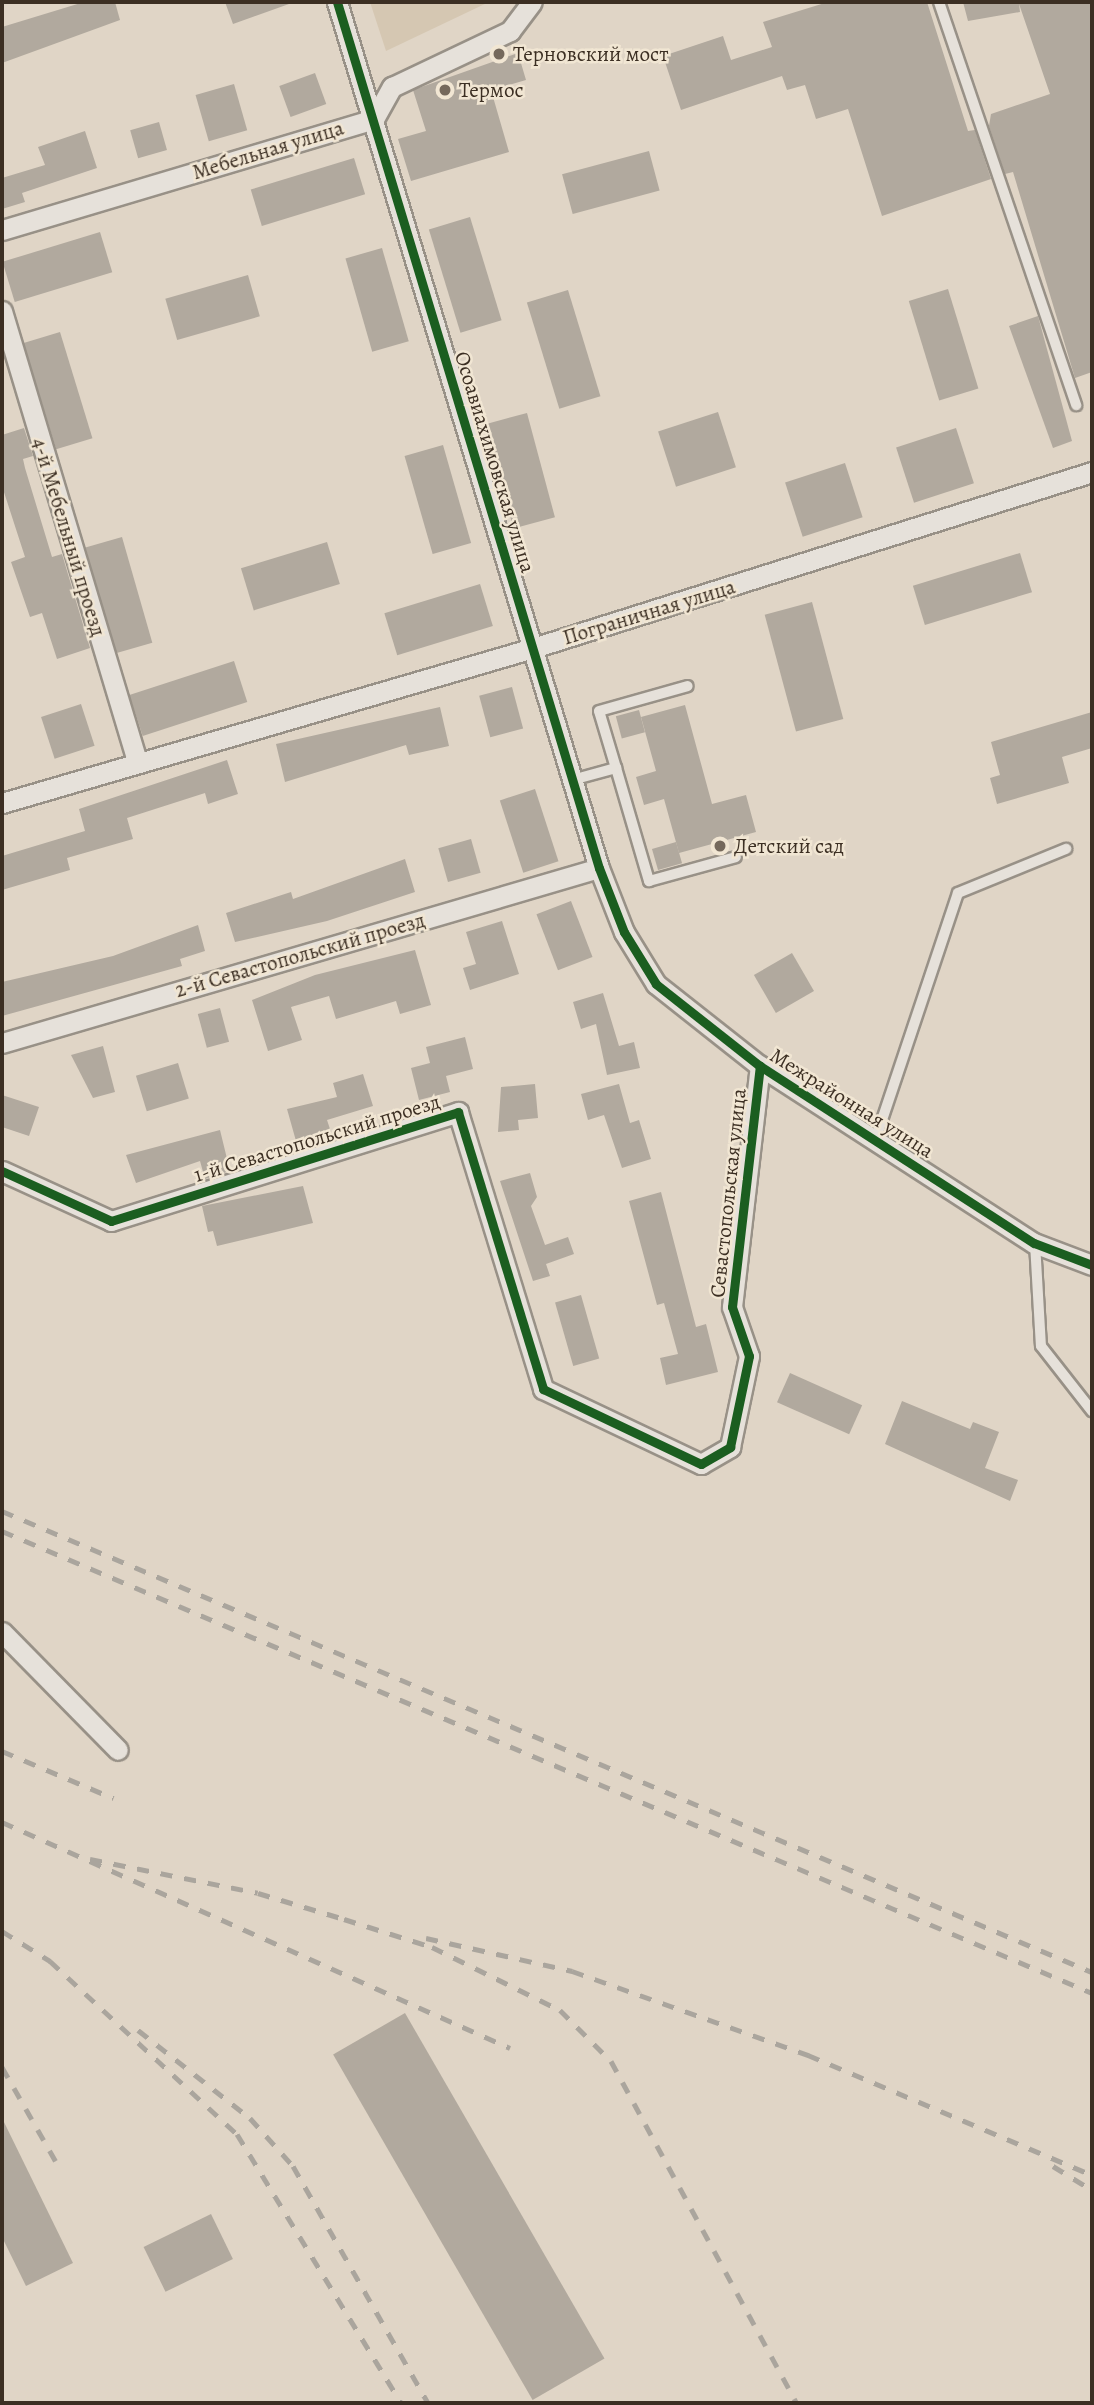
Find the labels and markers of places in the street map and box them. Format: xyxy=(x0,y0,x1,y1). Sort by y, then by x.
place label: Терновский мост xyxy=(513,41,669,67)
marker: Терновский мост xyxy=(491,46,507,62)
place label: Термос xyxy=(459,77,524,103)
marker: Термос xyxy=(437,82,453,98)
place label: Детский сад xyxy=(734,833,844,859)
marker: Детский сад xyxy=(712,838,728,854)

